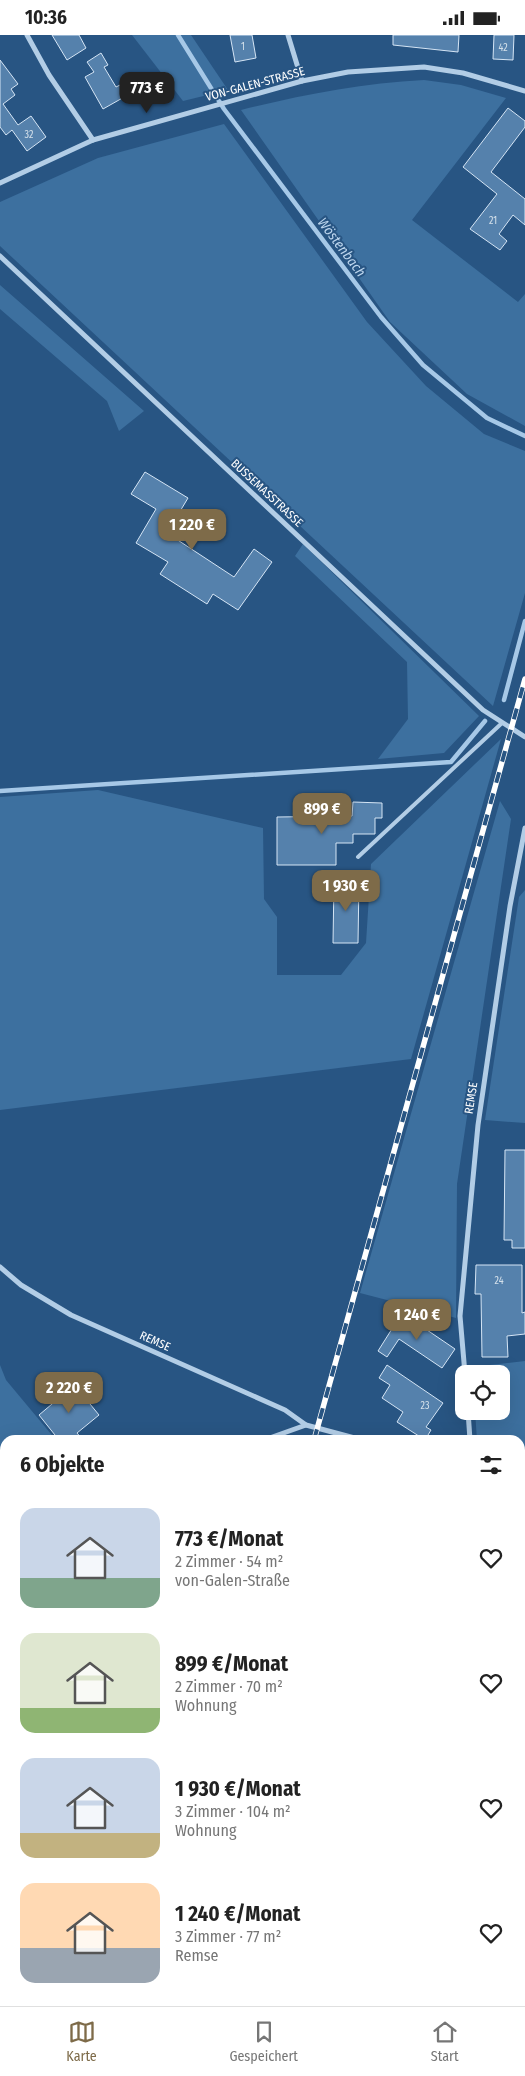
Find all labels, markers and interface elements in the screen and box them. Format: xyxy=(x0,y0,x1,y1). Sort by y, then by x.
text: 10:36 xyxy=(25,6,67,29)
house number: 1 xyxy=(241,41,245,53)
house number: 42 xyxy=(498,42,508,54)
street label: VON-GALEN-STRASSE xyxy=(204,64,306,104)
pin: 773 € xyxy=(112,71,182,114)
text: 773 € xyxy=(130,78,164,97)
house number: 32 xyxy=(25,129,34,141)
water label: Wöstenbach xyxy=(314,214,369,280)
house number: 21 xyxy=(489,215,497,227)
street label: BUSSEMASSTRASSE xyxy=(228,456,306,530)
pin: 1 220 € xyxy=(146,509,238,551)
text: 1 220 € xyxy=(169,515,215,534)
pin: 899 € xyxy=(287,793,357,835)
text: 899 € xyxy=(304,799,340,818)
pin: 1 930 € xyxy=(300,869,392,912)
text: 1 930 € xyxy=(323,876,369,895)
street label: REMSE xyxy=(462,1081,480,1115)
house number: 24 xyxy=(494,1275,504,1287)
pin: 1 240 € xyxy=(371,1299,463,1341)
text: 1 240 € xyxy=(394,1305,440,1324)
street label: REMSE xyxy=(137,1328,173,1354)
map controls xyxy=(455,1365,510,1420)
button: locate xyxy=(455,1365,510,1420)
pin: 2 220 € xyxy=(23,1371,115,1414)
text: 2 220 € xyxy=(46,1378,92,1397)
house number: 23 xyxy=(421,1400,430,1412)
icon: filters xyxy=(477,1451,505,1479)
text: 6 Objekte xyxy=(20,1452,104,1478)
text: 773 €/Monat xyxy=(175,1526,284,1552)
icon: home xyxy=(60,1528,120,1588)
icon: heart xyxy=(477,1544,505,1572)
text: 2 Zimmer · 54 m² xyxy=(175,1552,283,1571)
text: von-Galen-Straße xyxy=(175,1571,290,1590)
text: 899 €/Monat xyxy=(175,1651,288,1677)
icon: home xyxy=(60,1653,120,1713)
icon: heart xyxy=(477,1669,505,1697)
text: 2 Zimmer · 70 m² xyxy=(175,1677,283,1696)
text: Wohnung xyxy=(175,1696,236,1715)
text: 1 930 €/Monat xyxy=(175,1776,301,1802)
icon: home xyxy=(60,1778,120,1838)
icon: heart xyxy=(477,1794,505,1822)
text: 3 Zimmer · 104 m² xyxy=(175,1802,291,1821)
text: Wohnung xyxy=(175,1821,236,1840)
text: 1 240 €/Monat xyxy=(175,1901,300,1927)
icon: home xyxy=(60,1903,120,1963)
icon: heart xyxy=(477,1919,505,1947)
text: 3 Zimmer · 77 m² xyxy=(175,1927,281,1946)
text: Remse xyxy=(175,1946,218,1965)
tab: Karte xyxy=(66,2018,97,2065)
tab: Gespeichert xyxy=(229,2018,298,2065)
tab: Start xyxy=(431,2018,459,2065)

